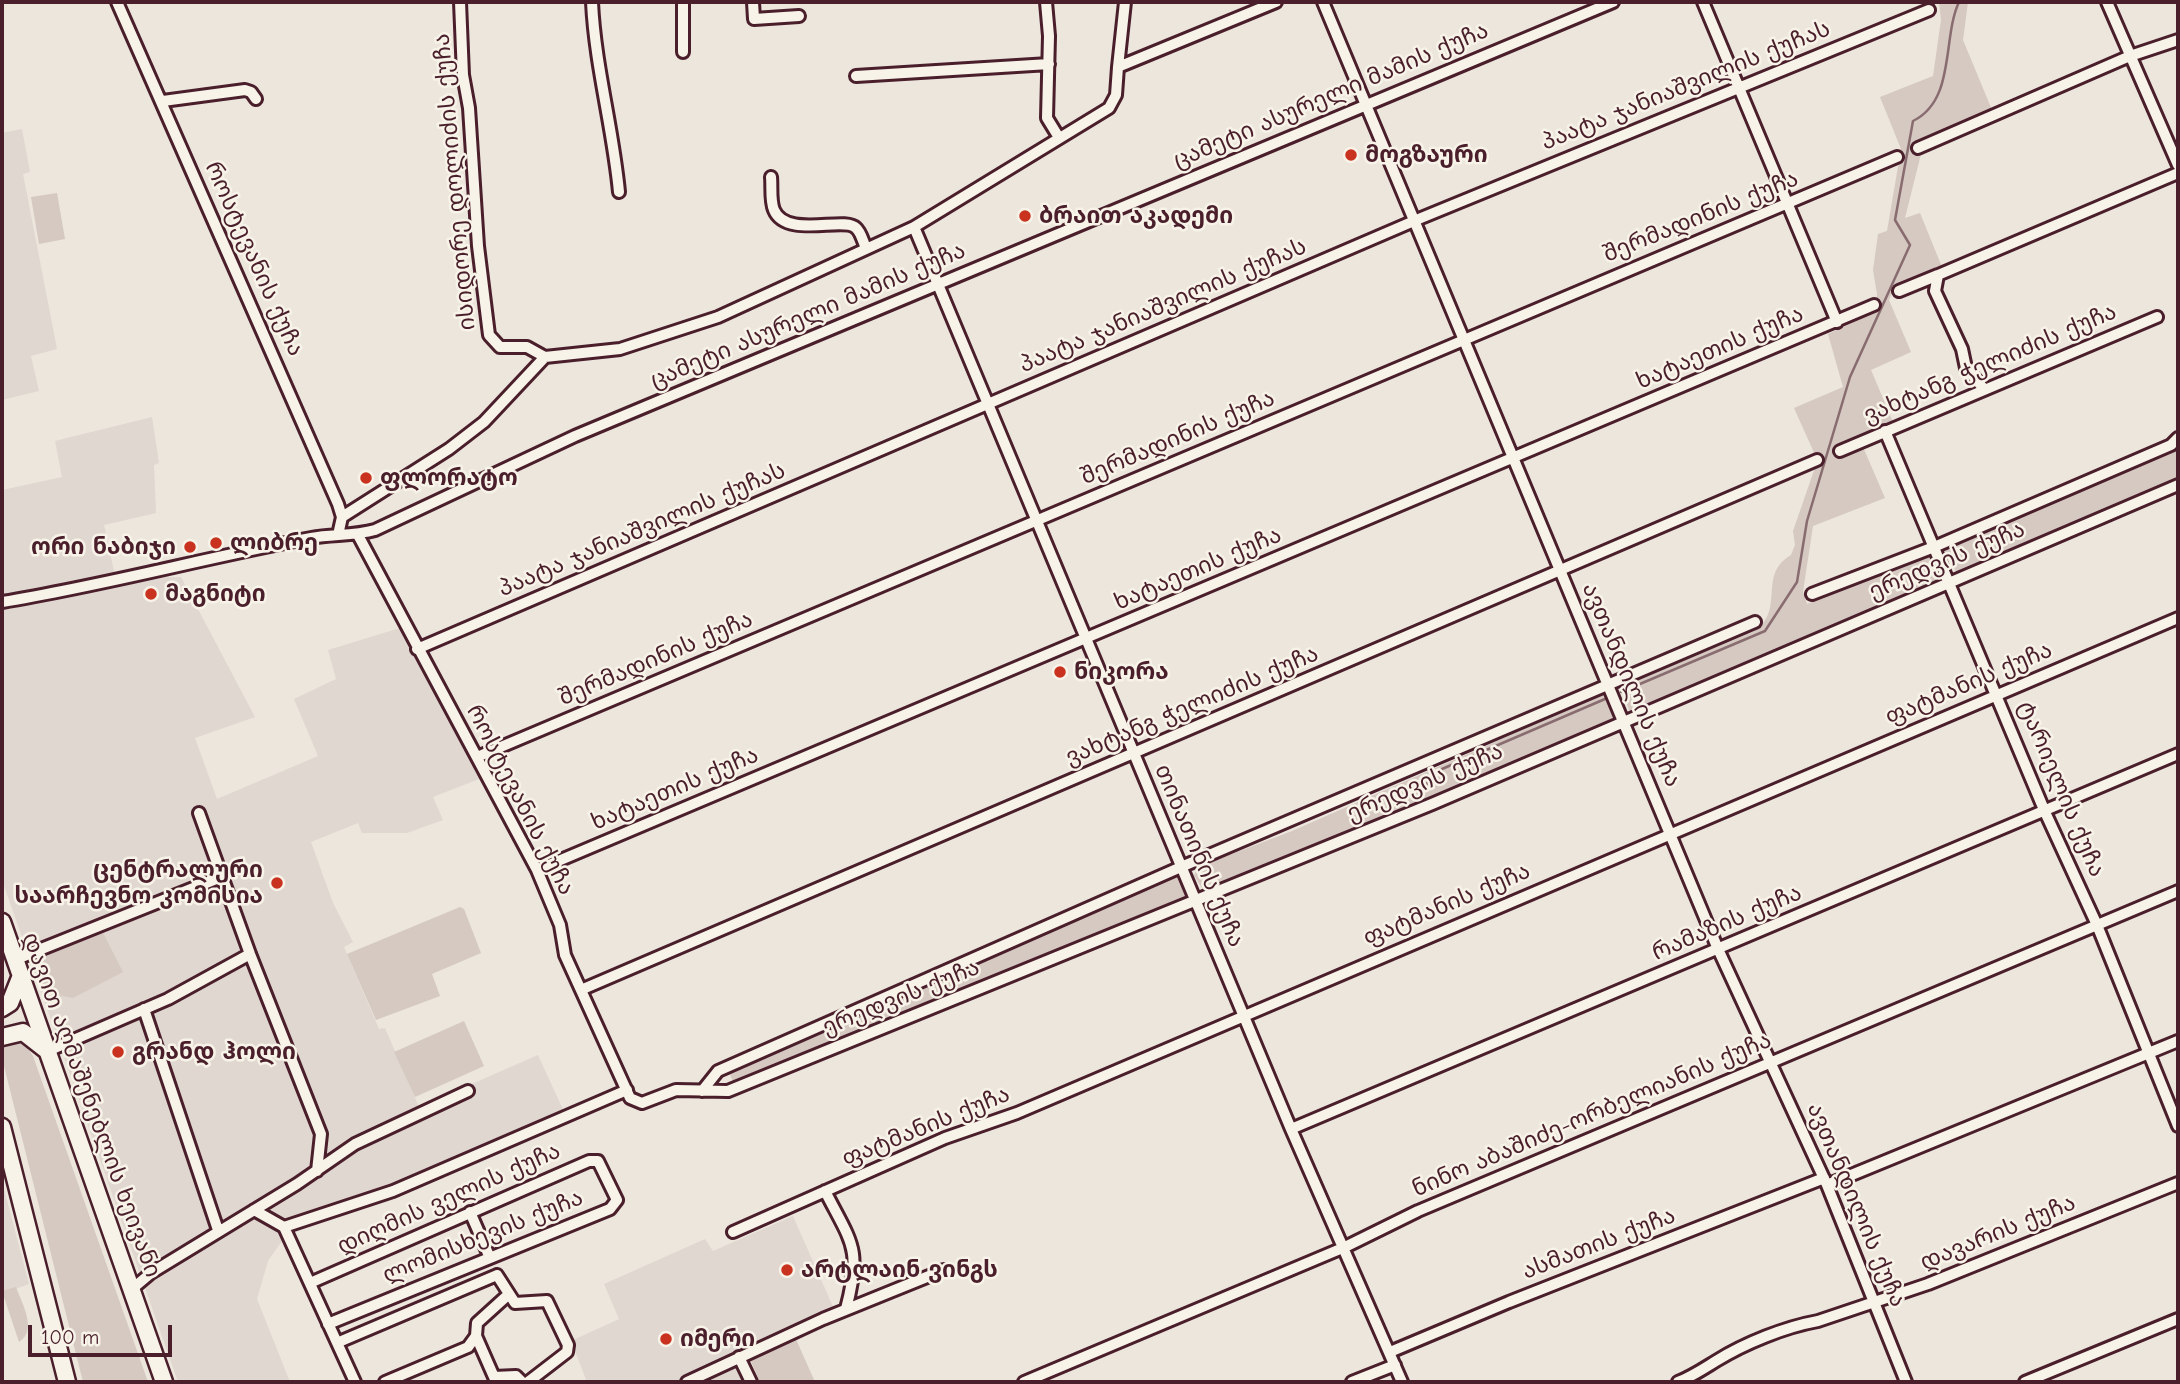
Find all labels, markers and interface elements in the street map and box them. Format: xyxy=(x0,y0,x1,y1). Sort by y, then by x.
street label: პაატა ჯანიაშვილის ქუჩას xyxy=(1538,15,1834,157)
street label: ცამეტი ასურელი მამის ქუჩა xyxy=(1169,17,1493,175)
street label: ისიდორე დოლიძის ქუჩა xyxy=(428,32,482,332)
place label: მოგზაური xyxy=(1365,141,1488,169)
marker: მოგზაური xyxy=(1343,147,1359,163)
street label: როსტევანის ქუჩა xyxy=(199,157,309,361)
street label: შერმადინის ქუჩა xyxy=(1599,165,1803,269)
place label: ბრაით აკადემი xyxy=(1039,202,1233,230)
marker: ბრაით აკადემი xyxy=(1017,208,1033,224)
street label: პაატა ჯანიაშვილის ქუჩას xyxy=(1015,233,1311,379)
street label: ცამეტი ასურელი მამის ქუჩა xyxy=(646,237,970,395)
street label: ვახტანგ ჭელიძის ქუჩა xyxy=(1859,298,2121,430)
street label: ხატაეთის ქუჩა xyxy=(1632,300,1808,396)
street label: შერმადინის ქუჩა xyxy=(1077,385,1279,491)
street label: პაატა ჯანიაშვილის ქუჩას xyxy=(494,457,790,603)
place label: ფლორატო xyxy=(380,464,518,492)
marker: ფლორატო xyxy=(358,470,374,486)
street label: ერედვის ქუჩა xyxy=(1865,516,2029,606)
street label: ხატაეთის ქუჩა xyxy=(1110,521,1286,617)
place label: ლიბრე xyxy=(230,529,318,557)
place label: ორი ნაბიჯი xyxy=(31,533,176,561)
marker: ლიბრე xyxy=(208,535,224,551)
marker: ორი ნაბიჯი xyxy=(182,539,198,555)
street label: ავთანდილის ქუჩა xyxy=(1575,579,1687,791)
place label: მაგნიტი xyxy=(165,580,266,608)
marker: მაგნიტი xyxy=(143,586,159,602)
street label: შერმადინის ქუჩა xyxy=(555,606,757,712)
street label: ფატმანის ქუჩა xyxy=(1881,636,2057,732)
street label: ვახტანგ ჭელიძის ქუჩა xyxy=(1061,640,1323,772)
place label: ნიკორა xyxy=(1074,658,1169,686)
marker: ნიკორა xyxy=(1052,664,1068,680)
street label: ტარიელის ქუჩა xyxy=(2011,697,2111,881)
street label: როსტევანის ქუჩა xyxy=(460,700,580,900)
street label: ერედვის ქუჩა xyxy=(1343,738,1507,828)
street label: ხატაეთის ქუჩა xyxy=(587,741,763,837)
street label: თინათინის ქუჩა xyxy=(1148,760,1250,952)
place label: ცენტრალური საარჩევნო კომისია xyxy=(14,856,263,910)
street label: ფატმანის ქუჩა xyxy=(1359,857,1535,953)
marker: ცენტრალური საარჩევნო კომისია xyxy=(269,875,285,891)
street label: რამაზის ქუჩა xyxy=(1648,879,1806,967)
street label: დავით აღმაშენებლის ხეივანი xyxy=(16,929,166,1281)
street label: ერედვის ქუჩა xyxy=(818,954,984,1042)
street label: ნინო აბაშიძე-ორბელიანის ქუჩა xyxy=(1408,1027,1776,1203)
place label: გრანდ ჰოლი xyxy=(132,1038,296,1066)
marker: გრანდ ჰოლი xyxy=(110,1044,126,1060)
street label: ფატმანის ქუჩა xyxy=(838,1081,1014,1173)
street label: ავთანდილის ქუჩა xyxy=(1800,1099,1912,1311)
street label: დიღმის ველის ქუჩა xyxy=(333,1137,565,1261)
street label: ლომისხევის ქუჩა xyxy=(379,1184,587,1290)
street label: დავარის ქუჩა xyxy=(1916,1189,2080,1277)
street label: ასმათის ქუჩა xyxy=(1518,1202,1680,1286)
place label: არტლაინ ვინგს xyxy=(801,1256,998,1284)
marker: არტლაინ ვინგს xyxy=(779,1262,795,1278)
scale bar xyxy=(32,1310,175,1354)
text: 100 m xyxy=(41,1325,99,1349)
place label: იმერი xyxy=(680,1325,755,1353)
marker: იმერი xyxy=(658,1331,674,1347)

